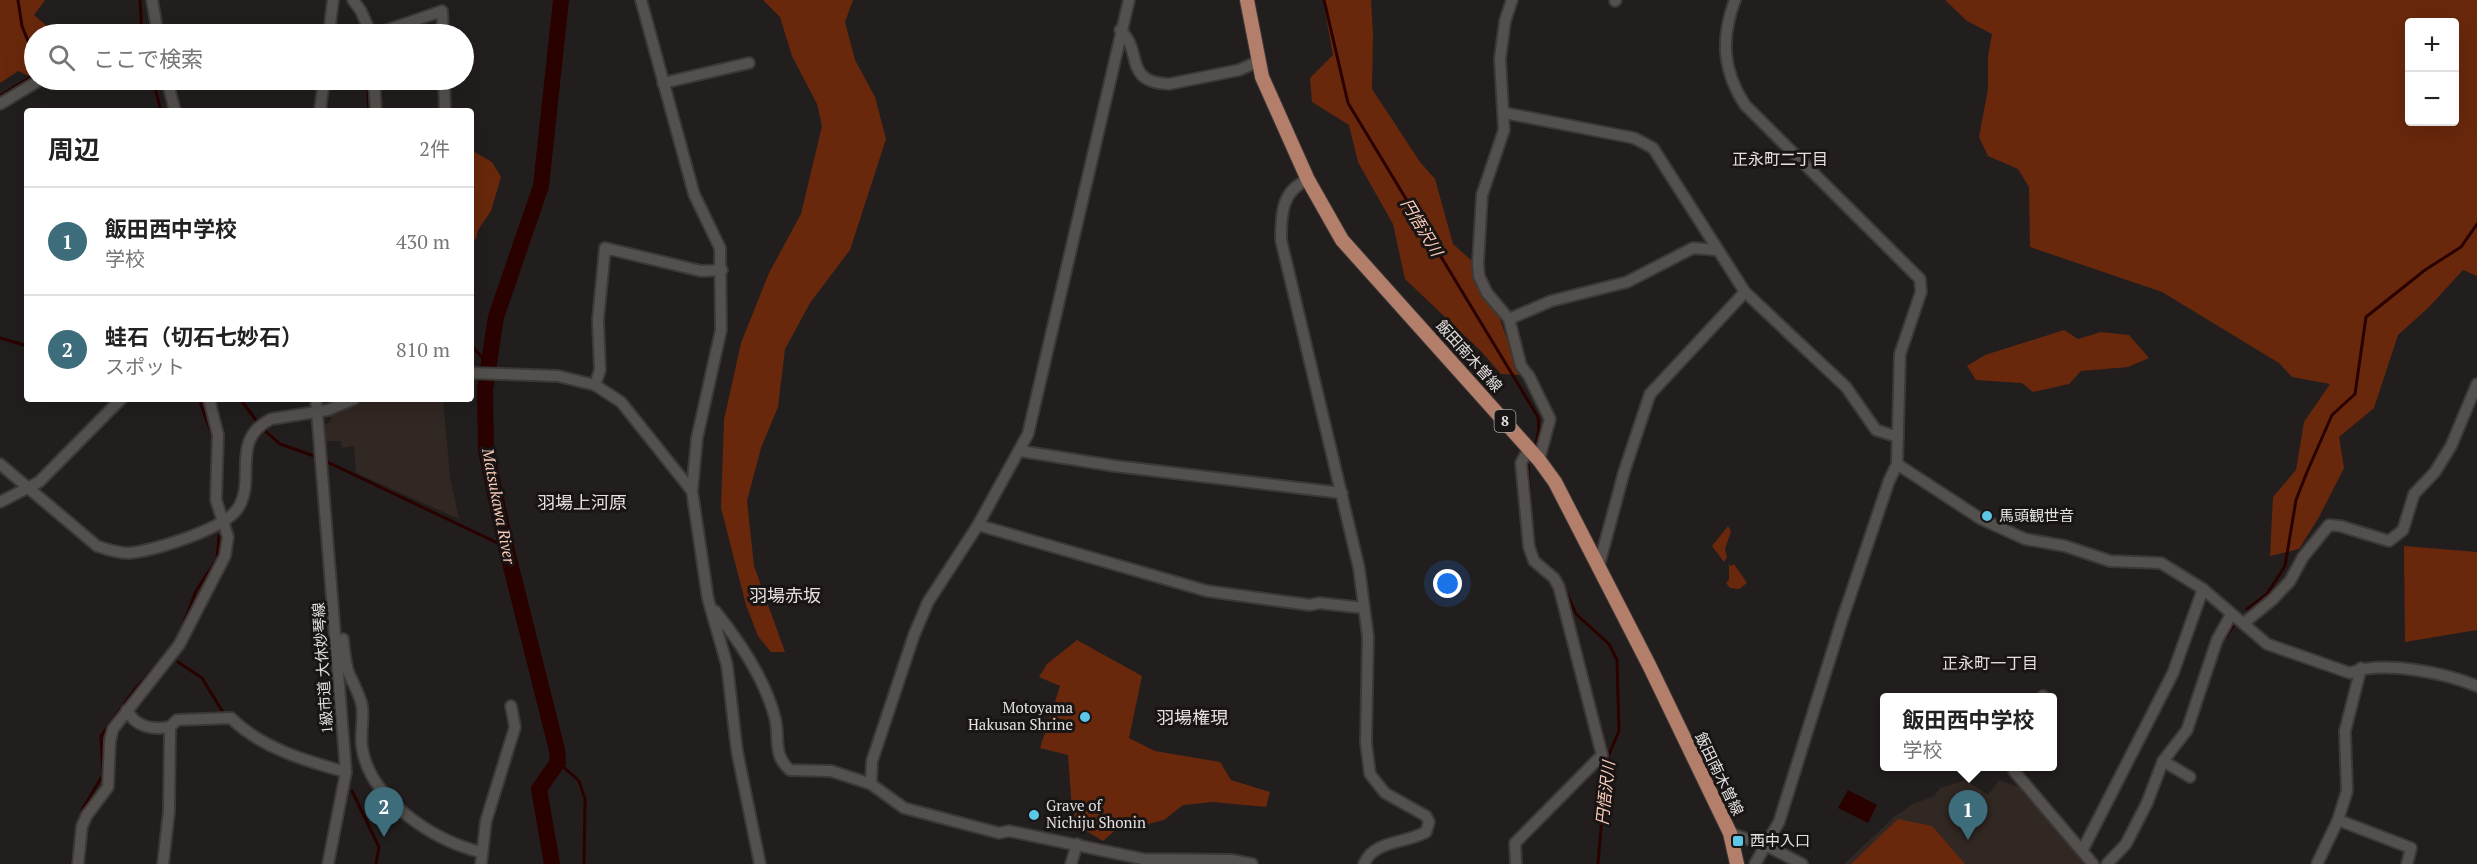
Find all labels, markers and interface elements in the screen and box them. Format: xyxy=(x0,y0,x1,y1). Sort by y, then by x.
map controls xyxy=(2405,18,2459,126)
button: + xyxy=(2405,18,2459,72)
search box xyxy=(24,24,474,90)
icon: search xyxy=(45,41,78,74)
text: ここで検索 xyxy=(93,44,203,73)
button: − xyxy=(2405,72,2459,126)
text: 周辺 xyxy=(48,132,100,166)
text: 2件 xyxy=(419,135,450,162)
district label: 正永町二丁目 xyxy=(1732,148,1828,170)
water label: 円悟沢川 xyxy=(1396,194,1449,262)
text: 飯田西中学校 xyxy=(105,214,237,243)
text: 1 xyxy=(62,228,73,255)
text: 430 m xyxy=(396,228,450,255)
text: 学校 xyxy=(105,245,145,272)
street label: 飯田南木曽線 xyxy=(1432,315,1507,395)
text: 蛙石（切石七妙石） xyxy=(105,322,303,351)
text: 2 xyxy=(62,336,73,363)
text: 810 m xyxy=(396,336,450,363)
text: スポット xyxy=(105,353,185,380)
road number: 8 xyxy=(1494,410,1516,432)
water label: Matsukawa River xyxy=(477,445,521,566)
district label: 羽場上河原 xyxy=(537,490,627,514)
place label: 馬頭観世音 xyxy=(1999,505,2074,525)
marker: 馬頭観世音 xyxy=(1980,509,1994,523)
your location xyxy=(1433,569,1462,598)
district label: 羽場赤坂 xyxy=(749,583,821,607)
street label: 1級市道 大休妙琴線 xyxy=(307,602,337,734)
district label: 正永町一丁目 xyxy=(1942,652,2038,674)
popup xyxy=(1880,693,2057,771)
place label: Motoyama Hakusan Shrine xyxy=(968,697,1073,734)
district label: 羽場権現 xyxy=(1156,705,1228,729)
text: 飯田西中学校 xyxy=(1902,705,2035,734)
marker: Motoyama Hakusan Shrine xyxy=(1078,710,1092,724)
street label: 飯田南木曽線 xyxy=(1691,729,1749,818)
text: 学校 xyxy=(1902,736,1942,763)
water label: 円悟沢川 xyxy=(1591,758,1619,826)
pin: 2 xyxy=(364,788,404,837)
pin: 1 xyxy=(1948,790,1988,840)
place label: Grave of Nichiju Shonin xyxy=(1046,795,1146,832)
marker: Grave of Nichiju Shonin xyxy=(1027,808,1041,822)
place label: 西中入口 xyxy=(1750,830,1810,850)
marker: 西中入口 xyxy=(1731,834,1745,848)

